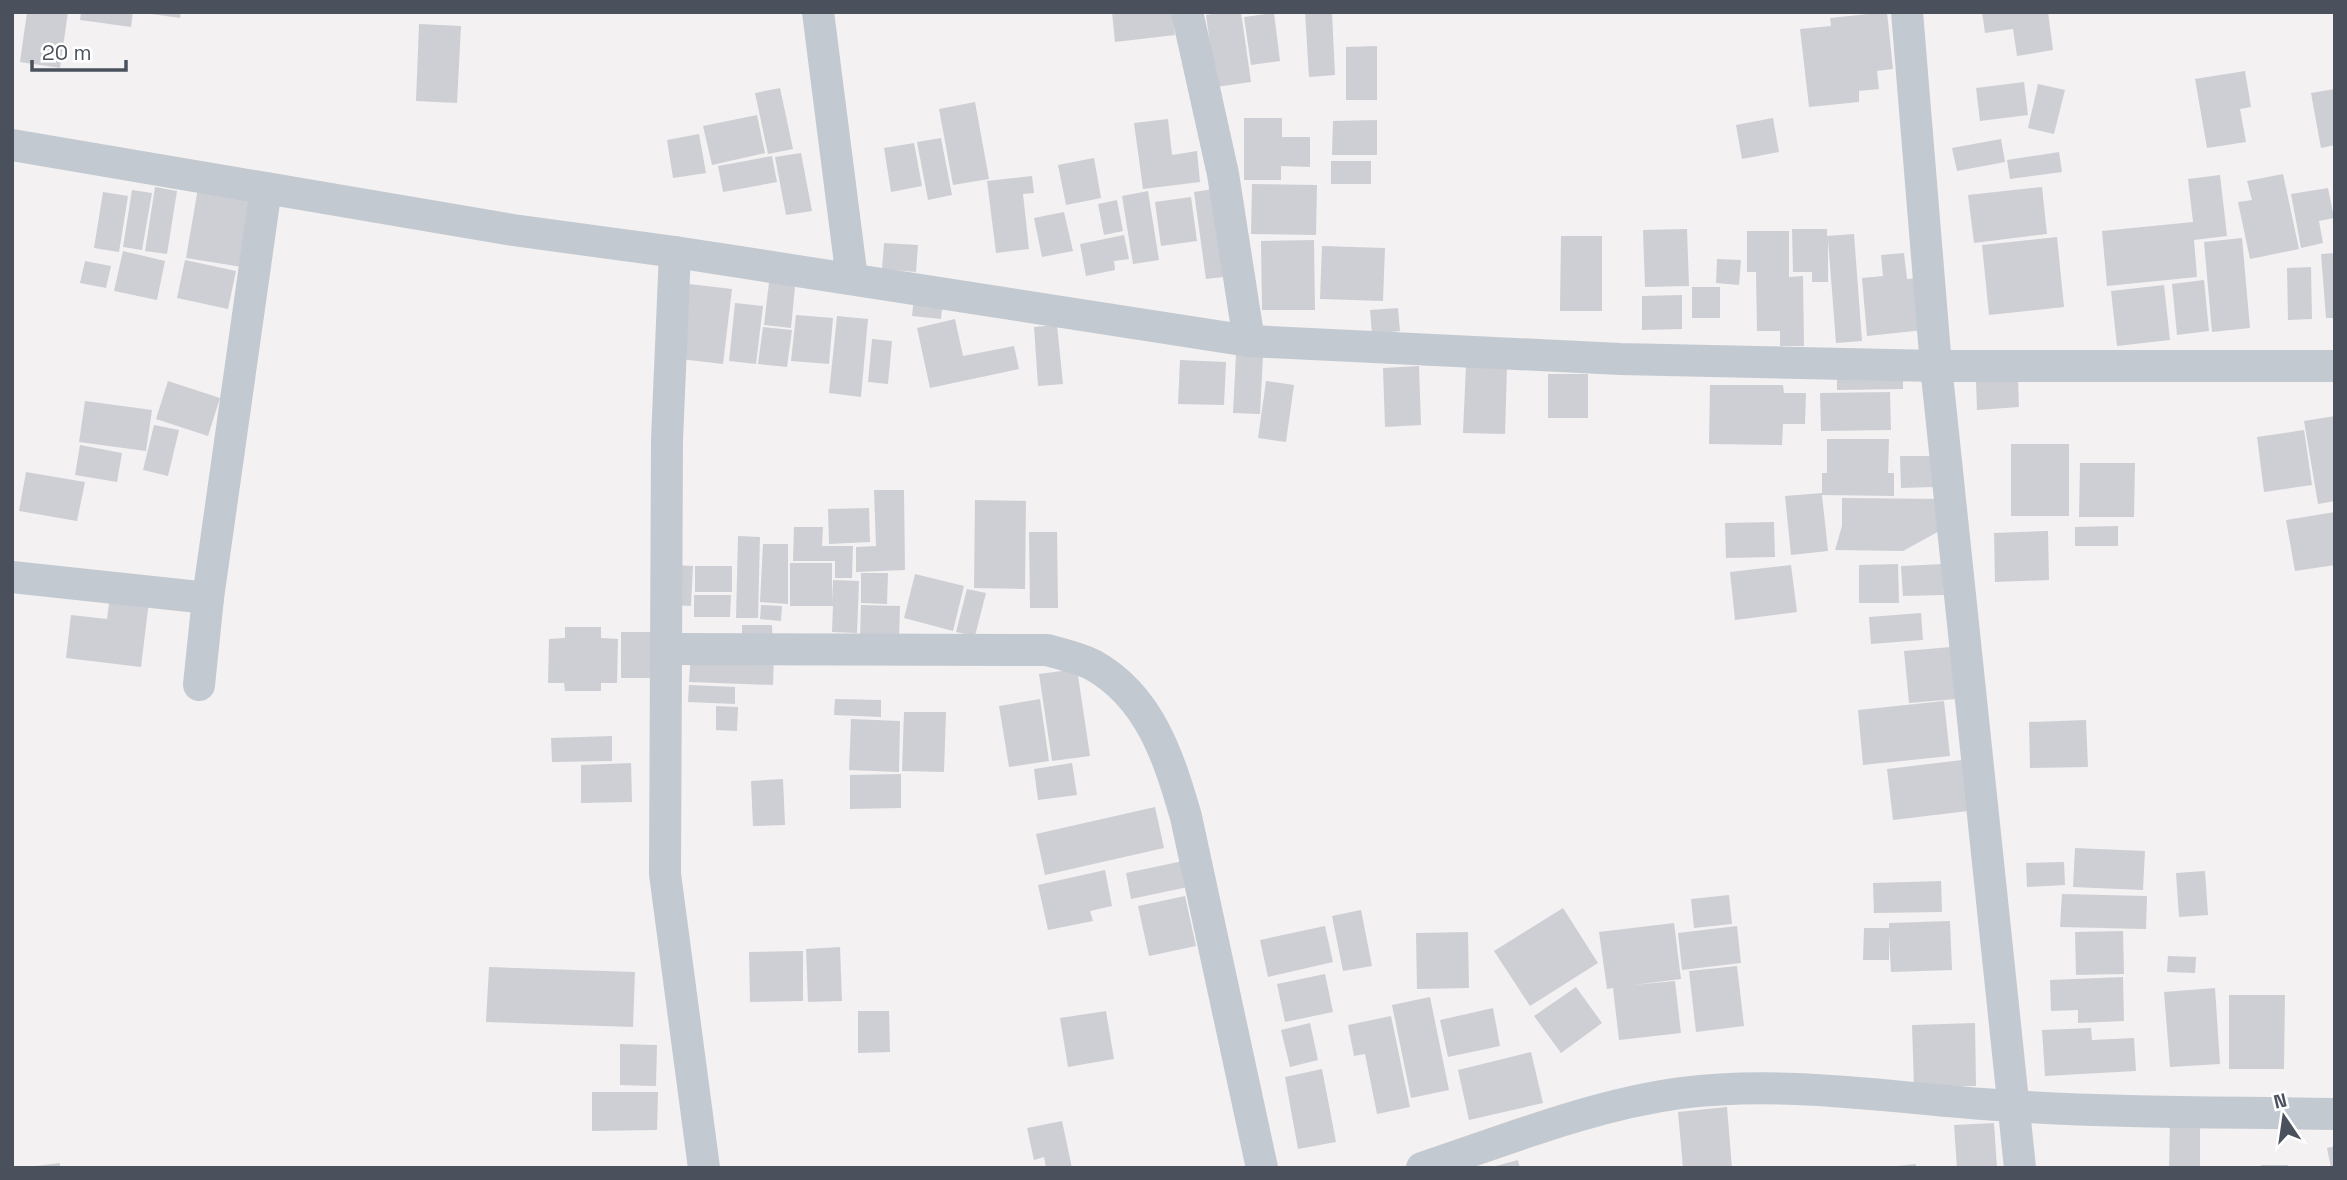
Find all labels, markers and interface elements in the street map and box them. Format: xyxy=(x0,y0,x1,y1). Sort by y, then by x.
scale bar xyxy=(32,28,126,72)
text: 20 m xyxy=(42,39,92,66)
north arrow xyxy=(2249,1082,2319,1152)
text: N xyxy=(2271,1087,2289,1115)

